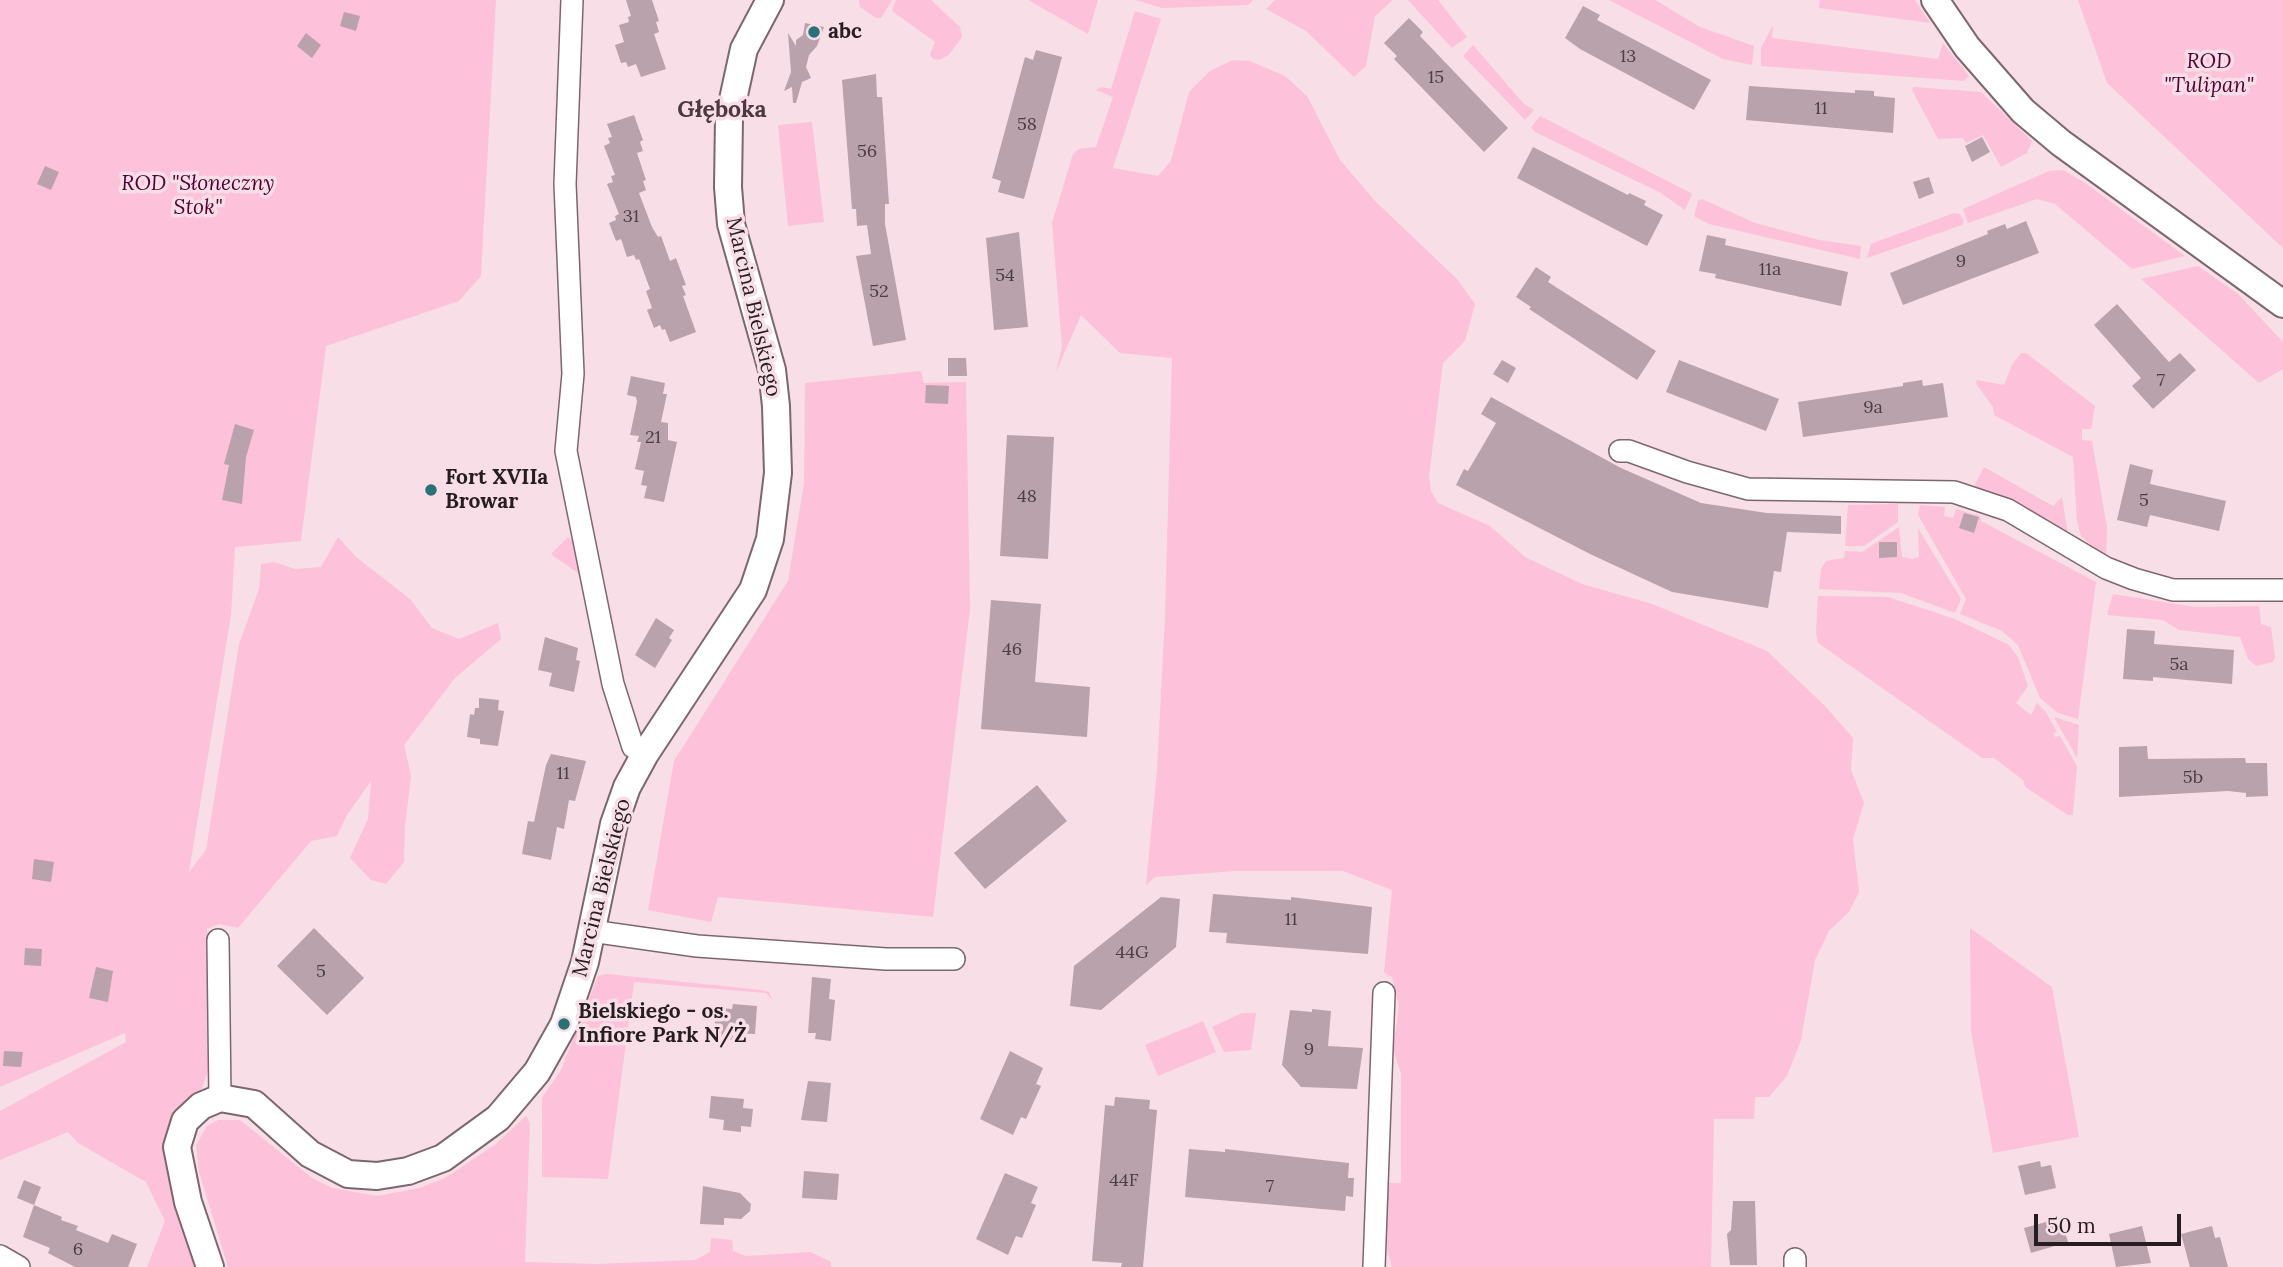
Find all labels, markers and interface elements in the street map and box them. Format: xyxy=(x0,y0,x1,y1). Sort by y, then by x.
place label: abc xyxy=(828,19,862,45)
marker: abc xyxy=(806,24,822,40)
house number: 13 xyxy=(1620,46,1636,68)
park label: ROD "Tulipan" xyxy=(2164,49,2254,99)
house number: 15 xyxy=(1428,67,1444,89)
district label: Głęboka xyxy=(677,96,767,124)
house number: 11 xyxy=(1814,98,1828,120)
house number: 58 xyxy=(1017,114,1037,136)
house number: 56 xyxy=(857,141,877,163)
park label: ROD "Słoneczny Stok" xyxy=(121,171,275,221)
house number: 31 xyxy=(623,206,639,228)
street label: Marcina Bielskiego xyxy=(720,215,786,399)
house number: 9 xyxy=(1956,251,1966,273)
house number: 11a xyxy=(1759,259,1781,281)
house number: 54 xyxy=(995,265,1015,287)
house number: 52 xyxy=(869,281,889,303)
house number: 7 xyxy=(2157,370,2165,392)
house number: 9a xyxy=(1863,397,1883,419)
house number: 21 xyxy=(645,427,661,449)
place label: Fort XVIIa Browar xyxy=(445,465,548,515)
marker: Fort XVIIa Browar xyxy=(423,482,439,498)
house number: 48 xyxy=(1017,486,1037,508)
house number: 5 xyxy=(2139,490,2149,512)
house number: 46 xyxy=(1002,639,1022,661)
house number: 5a xyxy=(2169,654,2189,676)
house number: 11 xyxy=(556,763,570,785)
house number: 5b xyxy=(2183,767,2203,789)
street label: Marcina Bielskiego xyxy=(568,796,636,980)
house number: 11 xyxy=(1284,909,1298,931)
house number: 44G xyxy=(1115,942,1149,964)
house number: 5 xyxy=(316,961,326,983)
place label: Bielskiego - os. Infiore Park N/Ż xyxy=(578,999,747,1049)
marker: Bielskiego - os. Infiore Park N/Ż xyxy=(556,1016,572,1032)
house number: 9 xyxy=(1304,1039,1314,1061)
house number: 44F xyxy=(1109,1170,1139,1192)
house number: 7 xyxy=(1266,1176,1274,1198)
scale bar xyxy=(2038,1200,2185,1244)
text: 50 m xyxy=(2047,1212,2096,1239)
house number: 6 xyxy=(73,1239,83,1261)

